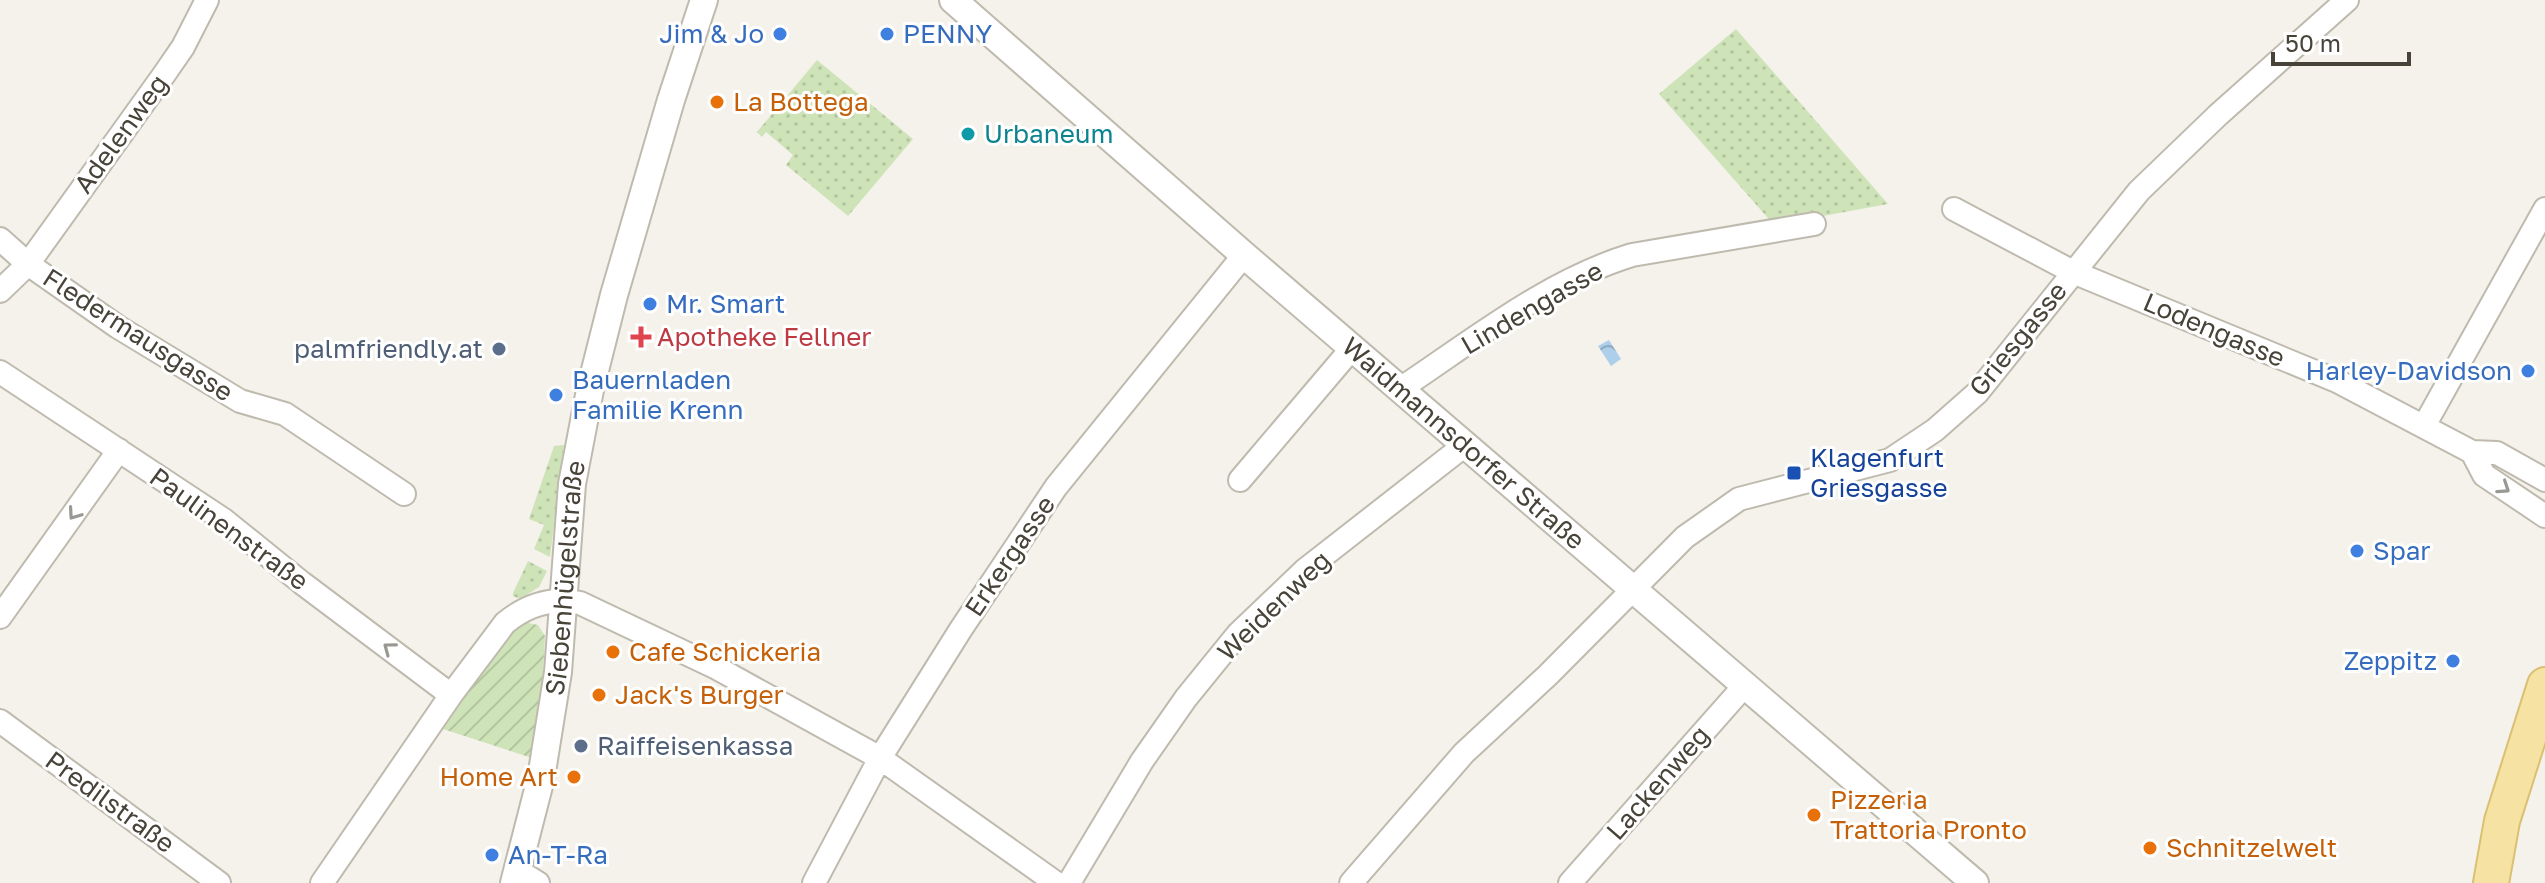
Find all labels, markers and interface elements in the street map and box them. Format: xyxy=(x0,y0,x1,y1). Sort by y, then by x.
scale bar xyxy=(2273,16,2409,66)
place label: Jim & Jo xyxy=(659,18,764,49)
place label: PENNY xyxy=(903,18,992,49)
marker: Jim & Jo xyxy=(771,25,789,43)
marker: PENNY xyxy=(878,25,896,43)
text: 50 m xyxy=(2285,28,2341,57)
street label: Adelenweg xyxy=(67,68,174,199)
place label: La Bottega xyxy=(733,86,869,117)
marker: La Bottega xyxy=(708,93,726,111)
place label: Urbaneum xyxy=(984,118,1114,149)
marker: Urbaneum xyxy=(959,125,977,143)
street label: Lindengasse xyxy=(1456,255,1608,361)
street label: Fledermausgasse xyxy=(37,262,239,408)
street label: Griesgasse xyxy=(1962,275,2073,402)
street label: Lodengasse xyxy=(2139,286,2290,373)
place label: Mr. Smart xyxy=(666,288,785,319)
marker: Mr. Smart xyxy=(641,295,659,313)
place label: Apotheke Fellner xyxy=(657,321,871,352)
marker: Apotheke Fellner xyxy=(632,328,650,346)
street label: Waidmannsdorfer Straße xyxy=(1336,330,1591,556)
place label: palmfriendly.at xyxy=(294,333,483,364)
marker: palmfriendly.at xyxy=(490,340,508,358)
place label: Harley-Davidson xyxy=(2306,355,2512,386)
marker: Harley-Davidson xyxy=(2519,362,2537,380)
place label: Bauernladen Familie Krenn xyxy=(572,364,743,425)
marker: Bauernladen Familie Krenn xyxy=(547,386,565,404)
place label: Klagenfurt Griesgasse xyxy=(1810,442,1948,503)
street label: Siebenhügelstraße xyxy=(538,458,591,698)
street label: Paulinenstraße xyxy=(144,461,315,597)
marker: Klagenfurt Griesgasse xyxy=(1785,464,1803,482)
one-way arrow xyxy=(2495,479,2509,494)
street label: Erkergasse xyxy=(958,490,1061,622)
one-way arrow xyxy=(69,505,84,519)
place label: Spar xyxy=(2373,535,2430,566)
marker: Spar xyxy=(2348,542,2366,560)
street label: Weidenweg xyxy=(1211,544,1336,667)
place label: Cafe Schickeria xyxy=(629,636,821,667)
marker: Cafe Schickeria xyxy=(604,643,622,661)
one-way arrow xyxy=(383,644,398,658)
place label: Zeppitz xyxy=(2344,645,2437,676)
marker: Zeppitz xyxy=(2444,652,2462,670)
place label: Jack's Burger xyxy=(615,679,784,710)
marker: Jack's Burger xyxy=(590,686,608,704)
street label: Lackenweg xyxy=(1600,719,1716,846)
place label: Raiffeisenkassa xyxy=(597,730,793,761)
marker: Raiffeisenkassa xyxy=(572,737,590,755)
street label: Predilstraße xyxy=(40,744,181,859)
place label: Home Art xyxy=(440,761,558,792)
marker: Home Art xyxy=(565,768,583,786)
place label: Pizzeria Trattoria Pronto xyxy=(1830,784,2027,845)
marker: Pizzeria Trattoria Pronto xyxy=(1805,806,1823,824)
place label: Schnitzelwelt xyxy=(2166,832,2337,863)
place label: An-T-Ra xyxy=(508,839,608,870)
marker: Schnitzelwelt xyxy=(2141,839,2159,857)
marker: An-T-Ra xyxy=(483,846,501,864)

